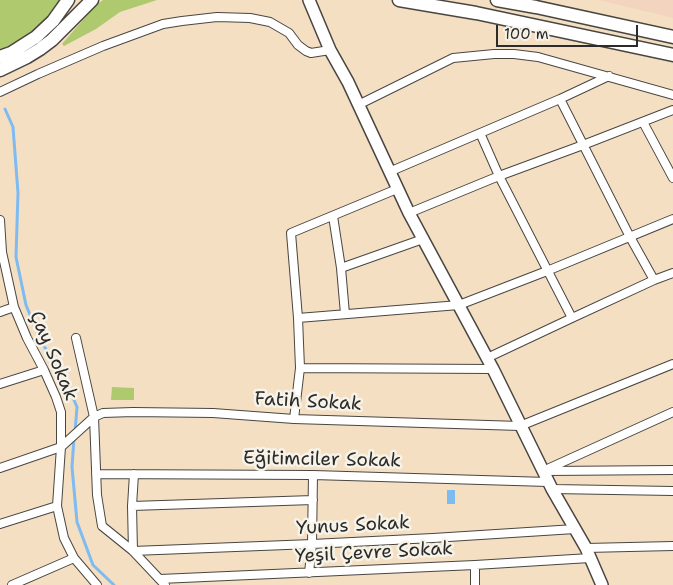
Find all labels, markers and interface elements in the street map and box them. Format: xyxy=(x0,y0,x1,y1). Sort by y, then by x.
scale bar xyxy=(498,15,640,47)
text: 100 m xyxy=(504,24,549,44)
street label: Çay Sokak xyxy=(24,308,82,404)
street label: Fatih Sokak xyxy=(254,388,362,416)
street label: Eğitimciler Sokak xyxy=(243,447,401,473)
street label: Yunus Sokak xyxy=(296,512,410,540)
street label: Yeşil Çevre Sokak xyxy=(294,537,454,569)

